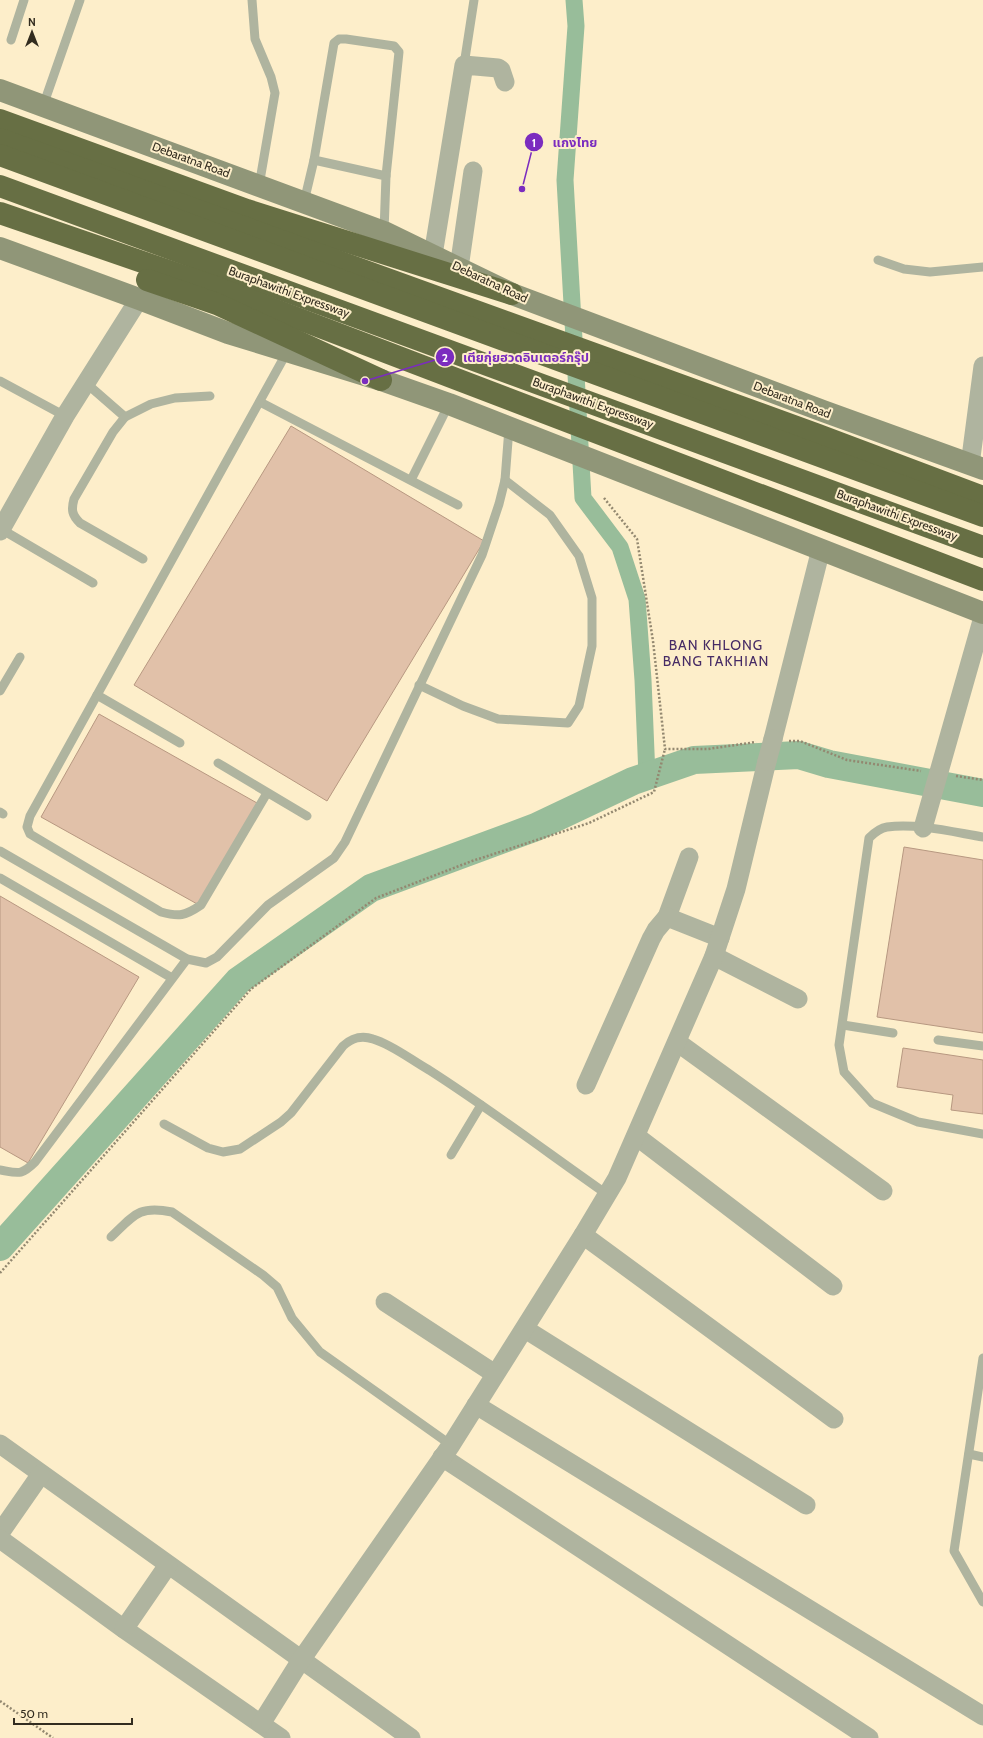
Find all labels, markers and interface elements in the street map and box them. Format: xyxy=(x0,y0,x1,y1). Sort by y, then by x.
north arrow xyxy=(12,12,52,52)
text: N xyxy=(28,15,36,29)
callout: แกงไทย xyxy=(524,130,605,155)
text: แกงไทย xyxy=(553,134,597,150)
text: 1 xyxy=(532,135,536,150)
street label: Debaratna Road xyxy=(150,138,232,181)
street label: Debaratna Road xyxy=(450,257,530,306)
street label: Buraphawithi Expressway xyxy=(227,263,352,320)
callout: เตียกุ่ยฮวดอินเตอร์กรุ๊ป xyxy=(435,345,597,370)
text: เตียกุ่ยฮวดอินเตอร์กรุ๊ป xyxy=(463,349,589,365)
text: 2 xyxy=(442,350,448,365)
street label: Buraphawithi Expressway xyxy=(531,374,656,431)
street label: Debaratna Road xyxy=(751,378,833,421)
street label: Buraphawithi Expressway xyxy=(835,486,960,543)
district label: BAN KHLONG BANG TAKHIAN xyxy=(663,636,769,670)
scale bar xyxy=(14,1700,132,1726)
text: 50 m xyxy=(20,1706,48,1721)

